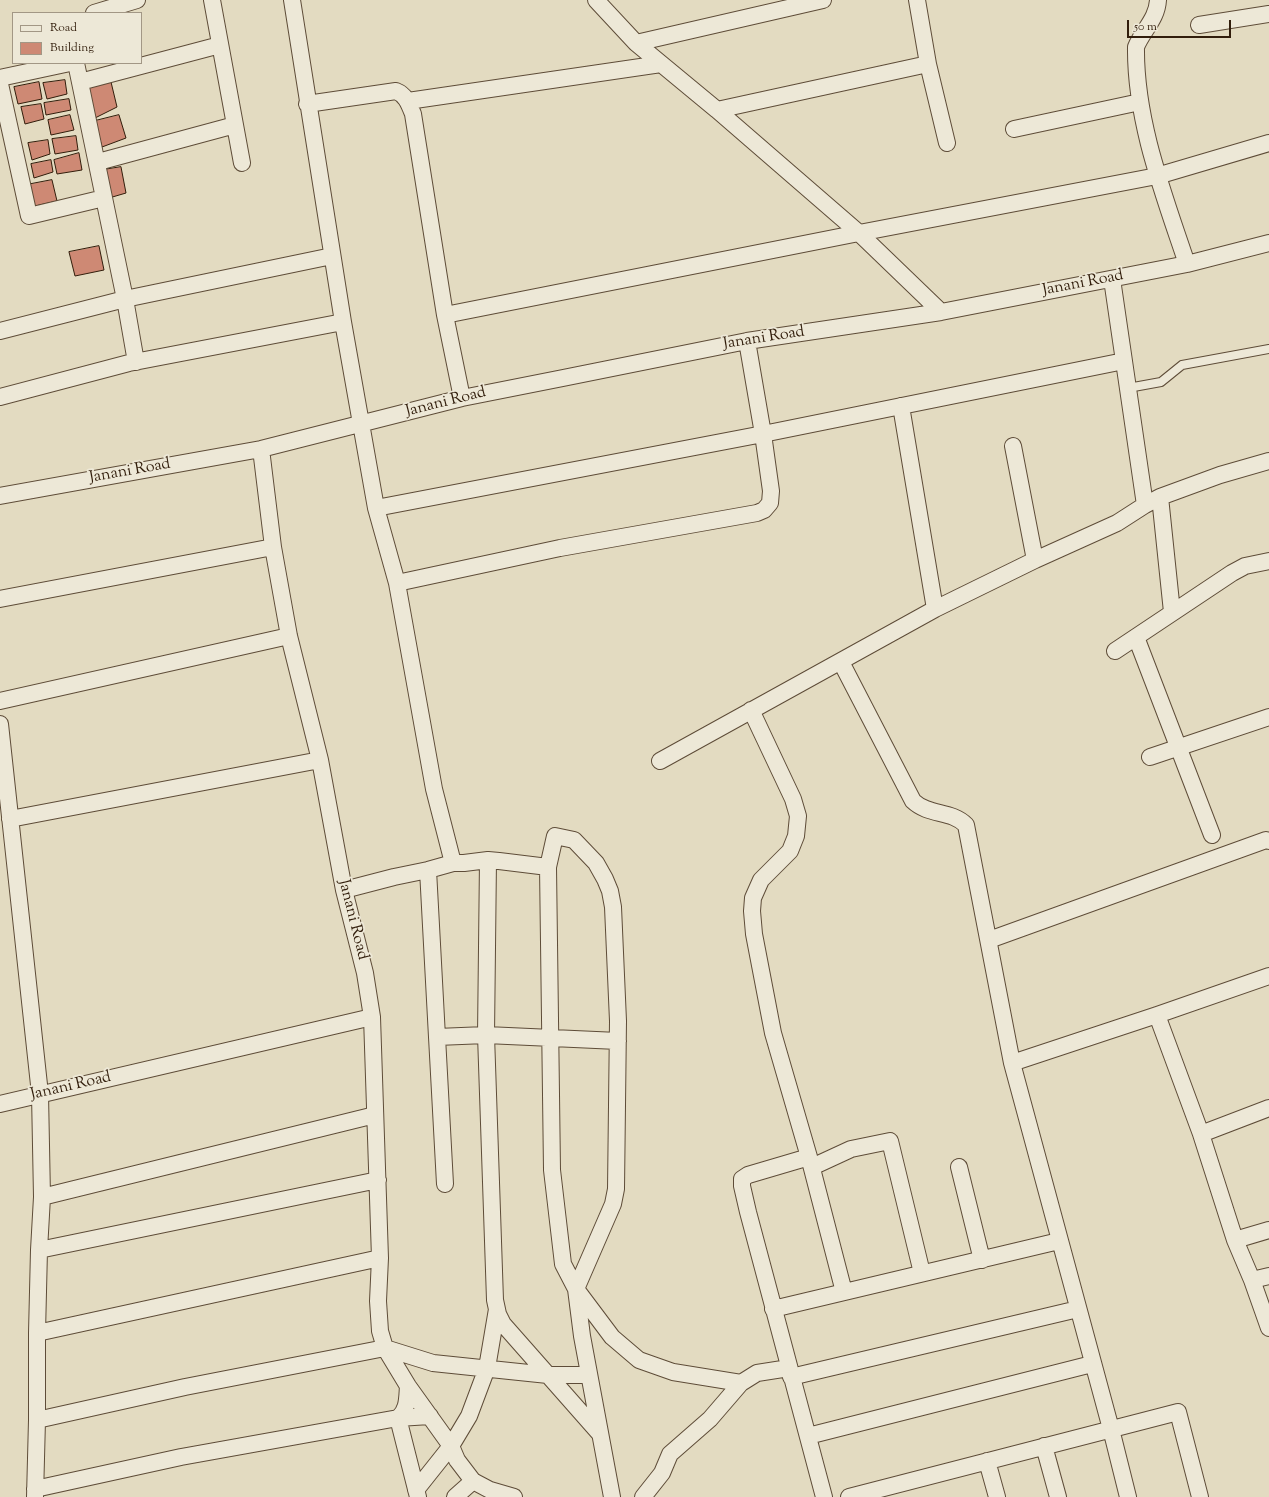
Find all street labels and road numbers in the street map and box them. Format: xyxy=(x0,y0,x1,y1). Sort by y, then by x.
street label: Janani Road xyxy=(1041,267,1125,301)
street label: Janani Road xyxy=(722,323,806,355)
street label: Janani Road xyxy=(404,384,488,422)
street label: Janani Road xyxy=(88,455,172,489)
street label: Janani Road xyxy=(333,878,371,962)
street label: Janani Road xyxy=(29,1068,113,1106)

